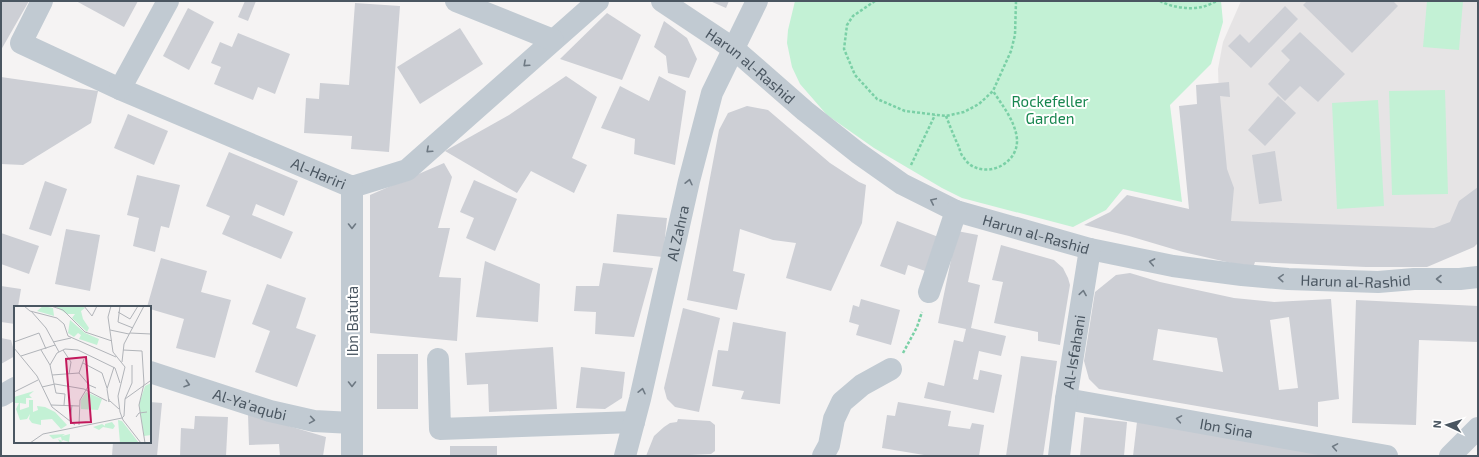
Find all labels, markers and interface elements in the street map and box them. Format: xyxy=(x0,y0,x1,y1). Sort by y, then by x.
street label: Harun al-Rashid xyxy=(703,24,799,107)
one-way arrow xyxy=(524,59,531,66)
park label: Rockefeller Garden xyxy=(1011,92,1089,127)
one-way arrow xyxy=(427,146,434,153)
street label: Al-Hariri xyxy=(289,153,349,193)
one-way arrow xyxy=(684,179,692,185)
one-way arrow xyxy=(930,198,938,206)
street label: Al Zahra xyxy=(662,204,692,263)
street label: Harun al-Rashid xyxy=(981,210,1092,257)
one-way arrow xyxy=(348,223,356,229)
one-way arrow xyxy=(1149,258,1156,266)
street label: Harun al-Rashid xyxy=(1300,270,1411,291)
one-way arrow xyxy=(1278,274,1284,283)
one-way arrow xyxy=(1436,275,1442,283)
street label: Ibn Batuta xyxy=(343,286,361,356)
one-way arrow xyxy=(1078,290,1087,296)
inset map xyxy=(14,306,151,443)
street label: Al-Isfahani xyxy=(1059,313,1088,391)
one-way arrow xyxy=(183,379,190,388)
one-way arrow xyxy=(348,381,356,387)
street label: Al-Ya'aqubi xyxy=(211,384,288,424)
one-way arrow xyxy=(638,388,646,394)
north arrow xyxy=(1427,405,1467,445)
street label: Ibn Sina xyxy=(1198,414,1255,441)
one-way arrow xyxy=(309,415,315,424)
one-way arrow xyxy=(1176,415,1182,424)
text: N xyxy=(1430,420,1443,429)
one-way arrow xyxy=(1332,443,1338,452)

